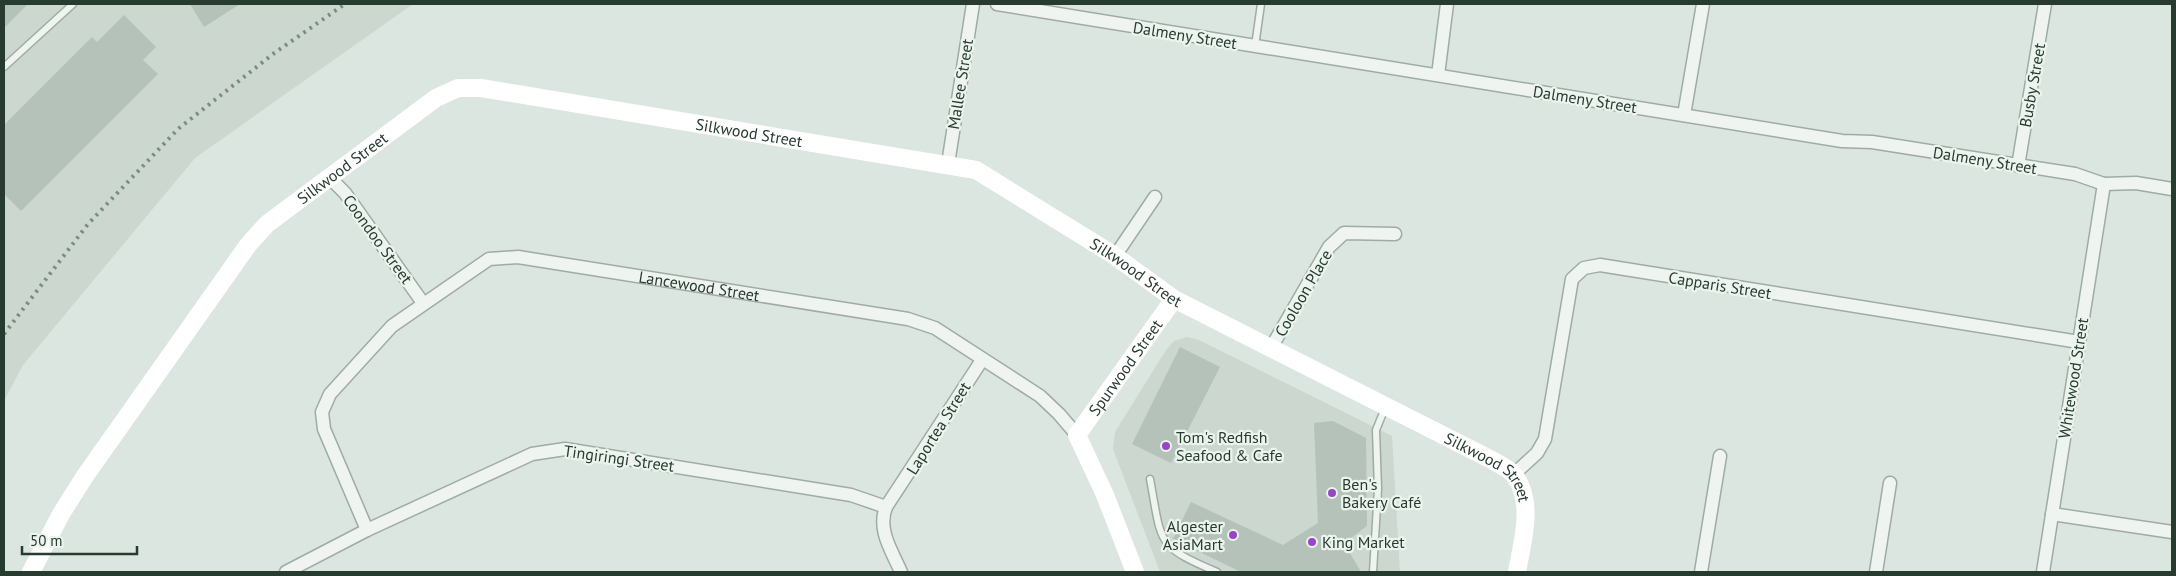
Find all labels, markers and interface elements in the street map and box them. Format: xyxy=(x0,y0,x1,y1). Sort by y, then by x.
street label: Dalmeny Street xyxy=(1132,17,1239,53)
street label: Mallee Street xyxy=(943,37,977,131)
street label: Busby Street xyxy=(2015,41,2049,129)
street label: Dalmeny Street xyxy=(1532,81,1639,117)
street label: Silkwood Street xyxy=(694,114,804,151)
street label: Silkwood Street xyxy=(293,127,392,208)
street label: Dalmeny Street xyxy=(1932,142,2039,178)
street label: Coondoo Street xyxy=(339,190,417,288)
street label: Silkwood Street xyxy=(1087,233,1186,312)
street label: Cooloon Place xyxy=(1270,246,1336,340)
street label: Lancewood Street xyxy=(637,266,762,305)
street label: Capparis Street xyxy=(1667,267,1773,303)
street label: Spurwood Street xyxy=(1084,315,1167,419)
street label: Whitewood Street xyxy=(2054,316,2093,440)
street label: Laportea Street xyxy=(902,377,975,478)
place label: Tom's Redfish Seafood & Cafe xyxy=(1176,427,1283,465)
street label: Silkwood Street xyxy=(1441,428,1535,504)
street label: Tingiringi Street xyxy=(563,440,676,476)
marker: Tom's Redfish Seafood & Cafe xyxy=(1160,440,1172,452)
place label: Ben's Bakery Café xyxy=(1342,474,1421,512)
marker: Ben's Bakery Café xyxy=(1326,487,1338,499)
place label: Algester AsiaMart xyxy=(1163,516,1224,554)
scale bar xyxy=(22,524,138,556)
marker: Algester AsiaMart xyxy=(1227,529,1239,541)
text: 50 m xyxy=(30,531,63,550)
place label: King Market xyxy=(1322,532,1405,552)
marker: King Market xyxy=(1306,536,1318,548)

